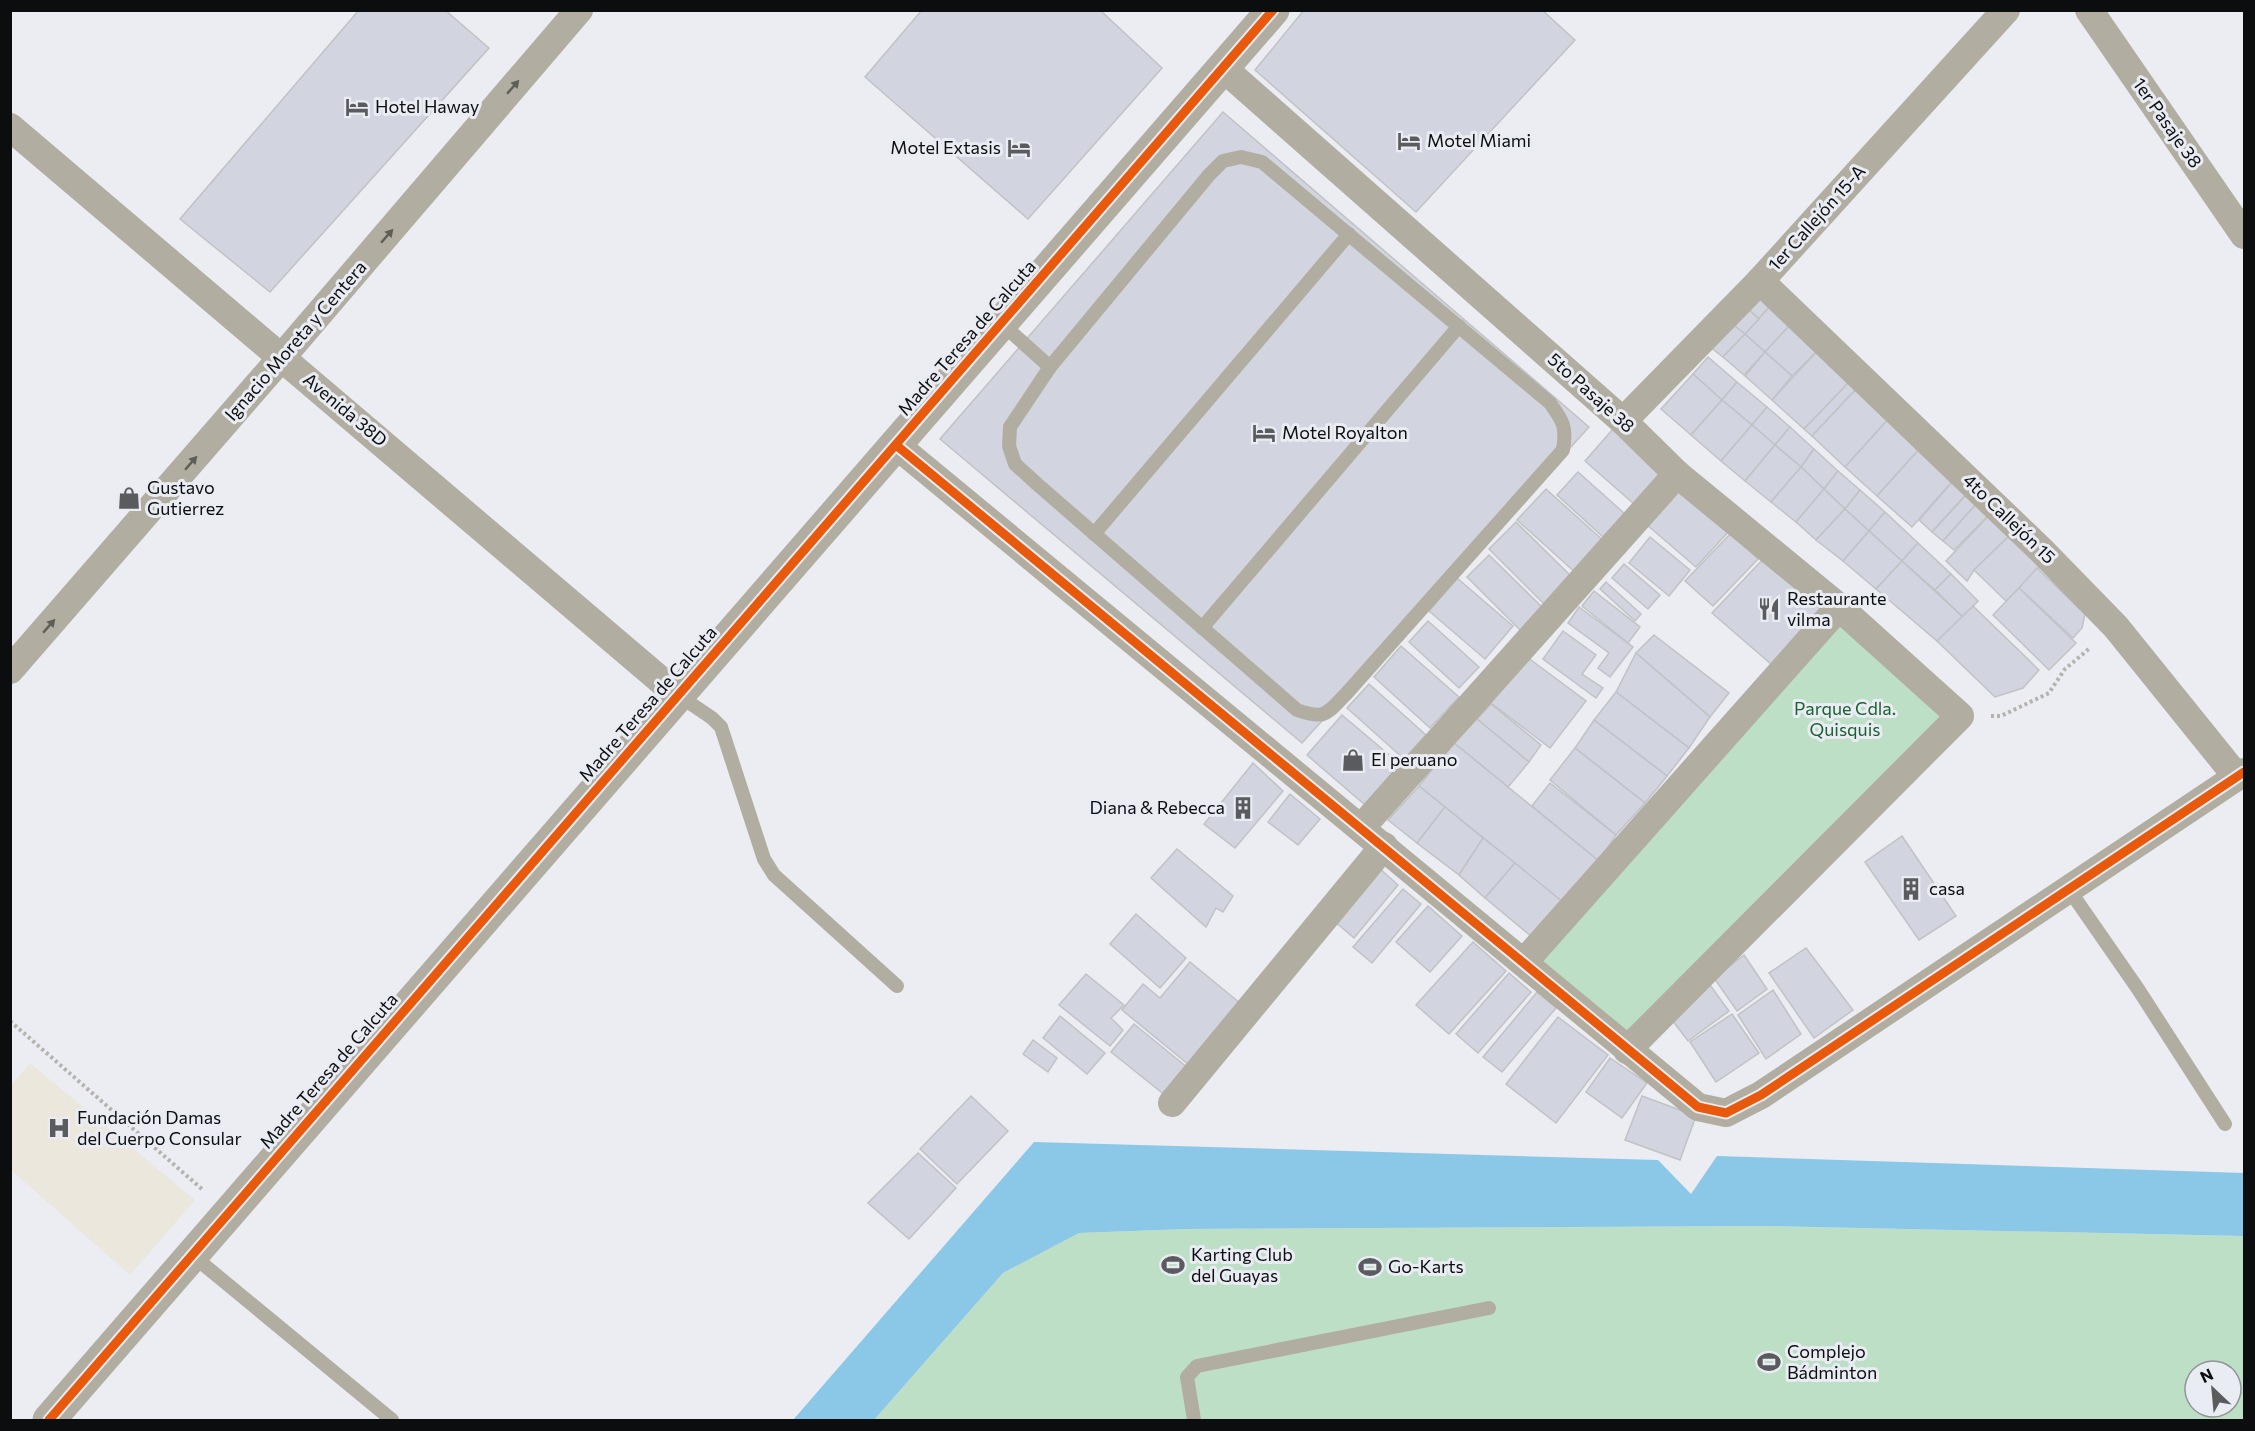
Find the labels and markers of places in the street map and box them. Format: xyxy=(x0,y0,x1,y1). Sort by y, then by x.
hotel icon: Hotel Haway xyxy=(344,94,370,120)
place label: Hotel Haway xyxy=(375,95,479,117)
hotel icon: Motel Miami xyxy=(1396,128,1422,154)
place label: Motel Miami xyxy=(1427,129,1531,151)
hotel icon: Motel Extasis xyxy=(1006,135,1032,161)
place label: Motel Extasis xyxy=(890,136,1001,158)
hotel icon: Motel Royalton xyxy=(1251,420,1277,446)
place label: Motel Royalton xyxy=(1282,421,1408,443)
place label: Gustavo Gutierrez xyxy=(147,476,224,519)
shop icon: Gustavo Gutierrez xyxy=(116,485,142,511)
place label: Restaurante vilma xyxy=(1787,587,1886,630)
restaurant icon: Restaurante vilma xyxy=(1756,596,1782,622)
shop icon: El peruano xyxy=(1340,747,1366,773)
place label: El peruano xyxy=(1371,748,1458,770)
building icon: Diana & Rebecca xyxy=(1230,795,1256,821)
place label: Diana & Rebecca xyxy=(1090,796,1225,818)
building icon: casa xyxy=(1898,876,1924,902)
place label: casa xyxy=(1929,877,1965,899)
place label: Fundación Damas del Cuerpo Consular xyxy=(77,1106,242,1149)
hospital icon: Fundación Damas del Cuerpo Consular xyxy=(46,1115,72,1141)
place label: Karting Club del Guayas xyxy=(1191,1243,1293,1286)
sports icon: Karting Club del Guayas xyxy=(1160,1252,1186,1278)
sports icon: Go-Karts xyxy=(1357,1254,1383,1280)
place label: Go-Karts xyxy=(1388,1255,1464,1277)
place label: Complejo Bádminton xyxy=(1787,1340,1877,1383)
sports icon: Complejo Bádminton xyxy=(1756,1349,1782,1375)

